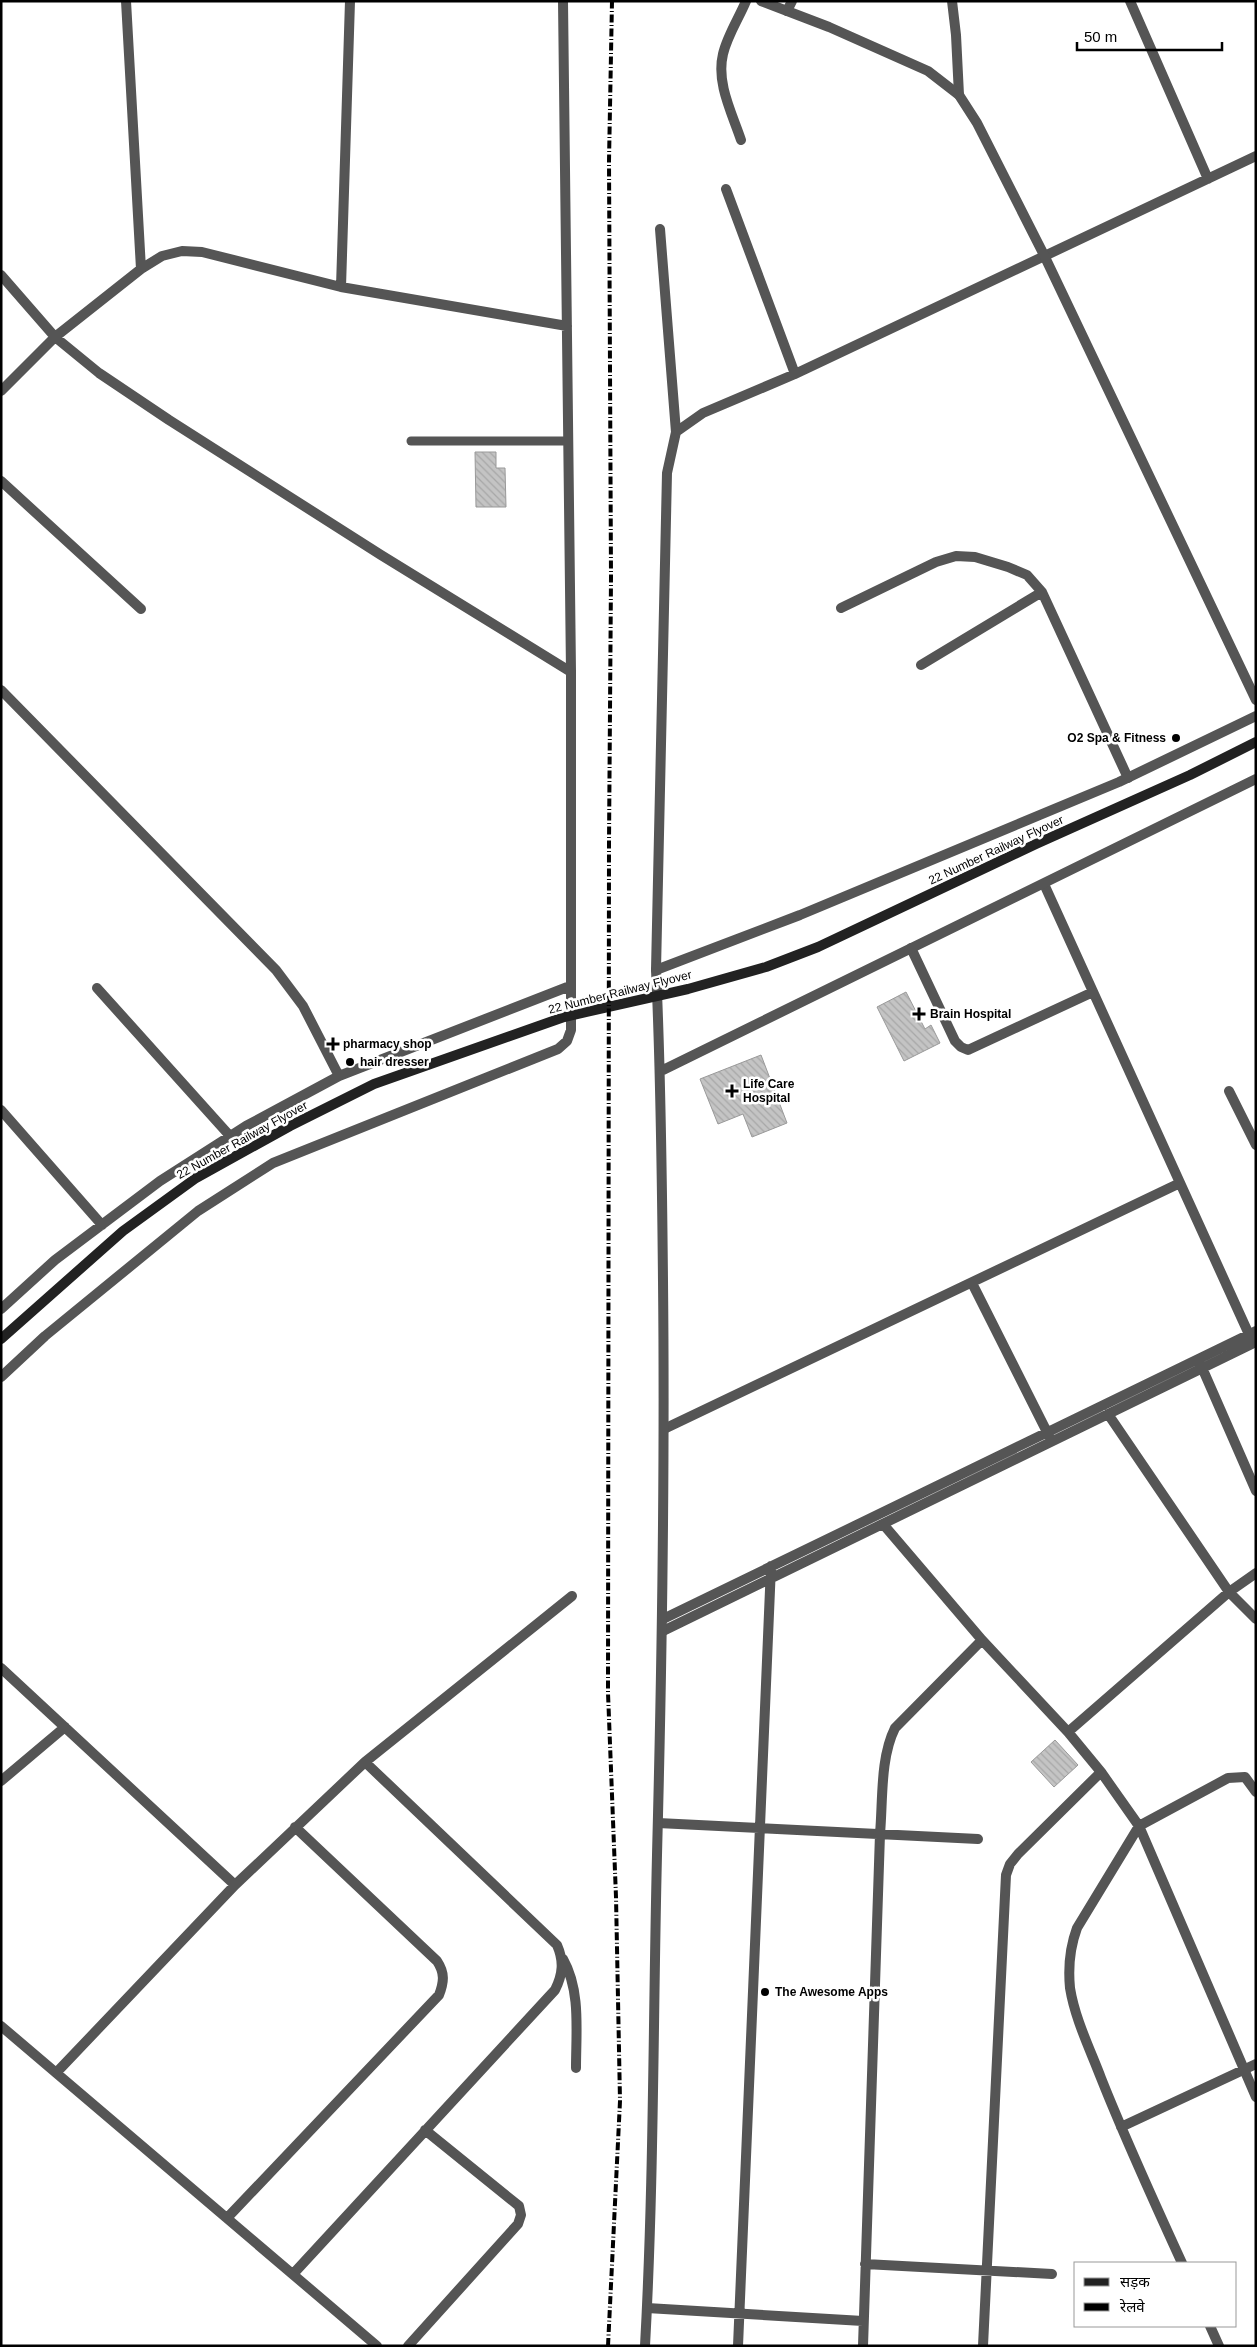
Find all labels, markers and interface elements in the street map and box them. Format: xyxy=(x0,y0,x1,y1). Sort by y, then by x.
scale bar xyxy=(1077,20,1222,52)
text: 50 m xyxy=(1084,28,1117,45)
place label: O2 Spa & Fitness xyxy=(1067,731,1166,745)
marker: O2 Spa & Fitness xyxy=(1170,732,1182,744)
street label: 22 Number Railway Flyover xyxy=(926,813,1066,887)
street label: 22 Number Railway Flyover xyxy=(547,967,693,1017)
marker: Brain Hospital xyxy=(912,1007,926,1021)
place label: Brain Hospital xyxy=(930,1007,1011,1021)
place label: pharmacy shop xyxy=(343,1037,432,1051)
marker: pharmacy shop xyxy=(327,1038,339,1050)
place label: hair dresser xyxy=(360,1055,429,1069)
marker: hair dresser xyxy=(344,1056,356,1068)
place label: Life Care Hospital xyxy=(743,1077,795,1105)
marker: Life Care Hospital xyxy=(725,1084,739,1098)
street label: 22 Number Railway Flyover xyxy=(174,1098,310,1182)
place label: The Awesome Apps xyxy=(775,1985,888,1999)
marker: The Awesome Apps xyxy=(759,1986,771,1998)
legend xyxy=(1074,2262,1237,2327)
text: सड़क xyxy=(1120,2273,1150,2290)
text: रेलवे xyxy=(1119,2298,1145,2315)

